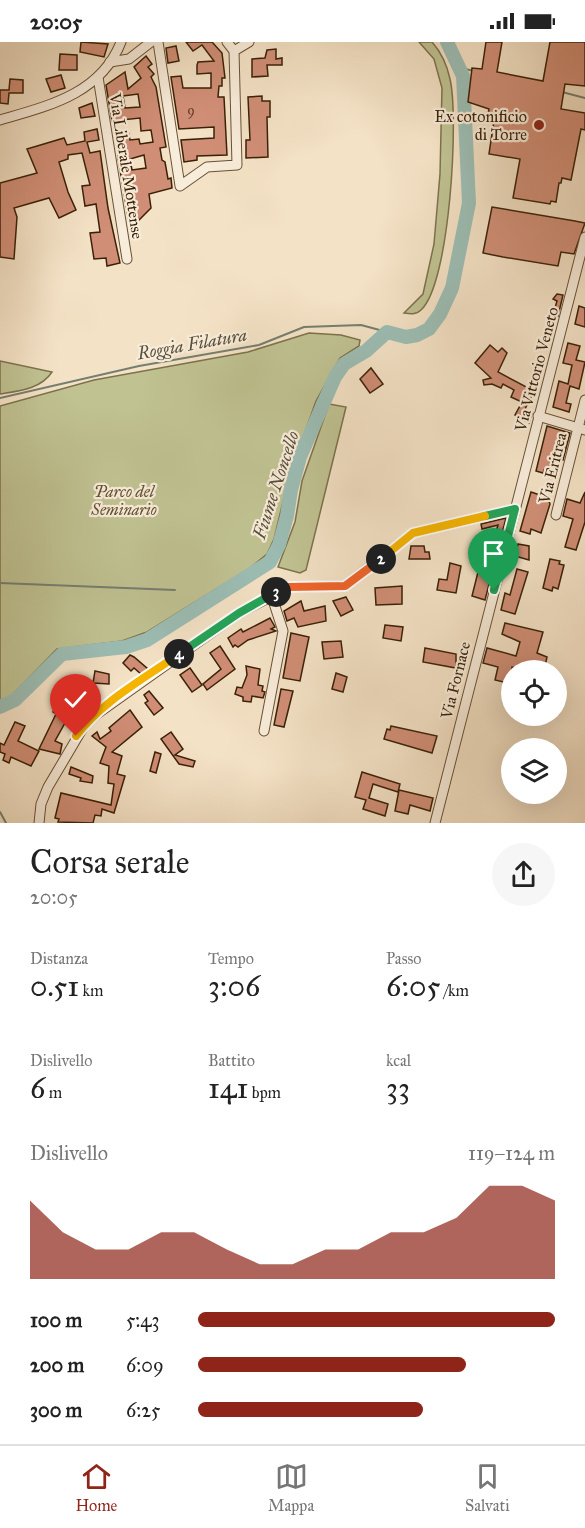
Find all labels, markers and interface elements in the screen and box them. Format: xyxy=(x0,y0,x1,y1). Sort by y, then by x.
text: 20:05 xyxy=(30,8,82,35)
street label: Via Liberale Mottense xyxy=(105,91,147,241)
house number: 9 xyxy=(187,102,195,119)
place label: Ex cotonificio di Torre xyxy=(435,107,527,144)
marker: Ex cotonificio di Torre xyxy=(532,118,546,132)
street label: Via Vittorio Veneto xyxy=(510,305,562,435)
water label: Roggia Filatura xyxy=(135,323,249,365)
water label: Fiume Noncello xyxy=(248,428,304,543)
street label: Via Eritrea xyxy=(534,430,571,507)
park label: Parco del Seminario xyxy=(90,482,157,519)
pin xyxy=(468,528,519,590)
icon: arrive xyxy=(477,537,510,570)
pin: 2 xyxy=(366,544,396,574)
text: 2 xyxy=(377,549,385,568)
pin: 3 xyxy=(261,577,291,607)
text: 3 xyxy=(273,582,279,601)
pin: 4 xyxy=(164,639,194,669)
street label: Via Fornace xyxy=(436,639,474,722)
text: 4 xyxy=(175,644,183,663)
map controls xyxy=(501,660,567,804)
button: locate xyxy=(501,660,567,726)
pin xyxy=(50,674,101,736)
icon: check xyxy=(59,683,92,716)
button: layers xyxy=(501,738,567,804)
text: Corsa serale xyxy=(30,842,189,882)
button: share xyxy=(492,843,555,906)
text: 20:05 xyxy=(30,885,77,909)
text: Distanza xyxy=(30,949,88,968)
text: Tempo xyxy=(208,949,254,968)
text: Passo xyxy=(386,949,421,968)
text: 0.51 xyxy=(30,968,79,1004)
text: 3:06 xyxy=(208,968,260,1004)
text: 6:05 xyxy=(386,968,440,1004)
text: km xyxy=(79,981,103,1000)
text: /km xyxy=(440,981,469,1000)
text: Dislivello xyxy=(30,1051,92,1070)
text: Battito xyxy=(208,1051,255,1070)
text: kcal xyxy=(386,1051,411,1070)
text: 6 xyxy=(30,1070,45,1106)
text: 141 xyxy=(208,1070,248,1106)
text: 33 xyxy=(386,1070,410,1106)
text: m xyxy=(45,1083,62,1102)
text: bpm xyxy=(248,1083,281,1102)
text: Dislivello xyxy=(30,1141,108,1165)
text: 119–124 m xyxy=(468,1141,555,1165)
text: 100 m xyxy=(30,1308,82,1332)
text: 5:43 xyxy=(126,1308,159,1332)
text: 200 m xyxy=(30,1353,84,1377)
text: 6:09 xyxy=(126,1353,164,1377)
text: 300 m xyxy=(30,1398,82,1422)
text: 6:25 xyxy=(126,1398,160,1422)
tab: Home xyxy=(75,1460,117,1515)
tab: Mappa xyxy=(268,1460,314,1515)
tab: Salvati xyxy=(465,1460,510,1515)

